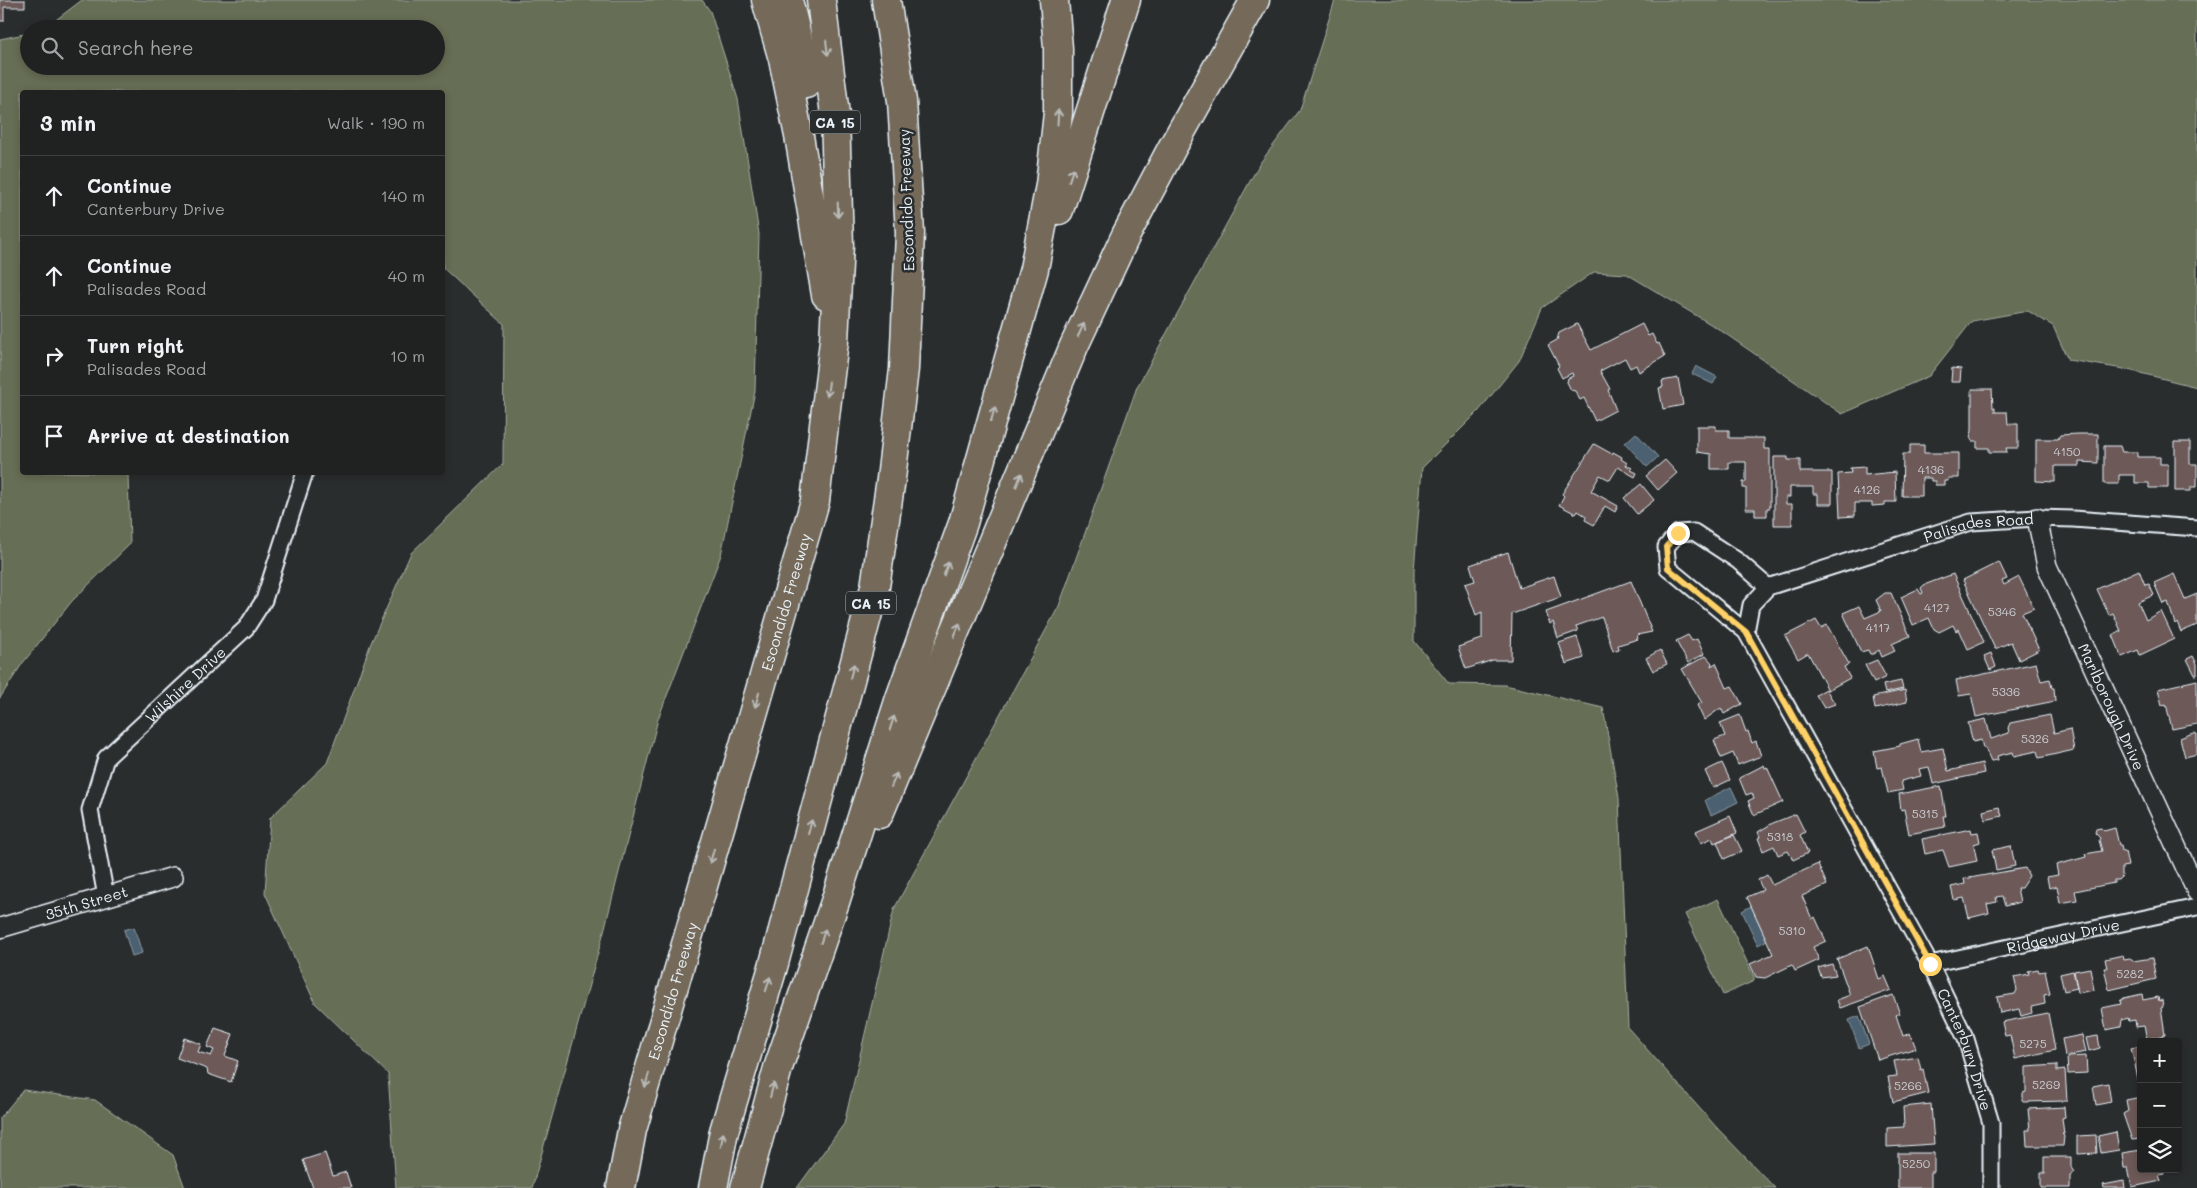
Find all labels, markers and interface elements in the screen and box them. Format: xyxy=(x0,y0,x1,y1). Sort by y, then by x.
search box xyxy=(20,20,445,75)
icon: search xyxy=(38,34,66,62)
text: Search here xyxy=(78,35,194,60)
one-way arrow xyxy=(822,40,832,56)
text: 3 min xyxy=(40,109,96,136)
one-way arrow xyxy=(1053,109,1062,125)
road number: CA 15 xyxy=(810,110,860,134)
text: Walk · 190 m xyxy=(327,112,425,133)
street label: Escondido Freeway xyxy=(894,128,918,272)
one-way arrow xyxy=(1067,167,1077,183)
text: Continue xyxy=(87,173,172,198)
icon: ahead xyxy=(40,182,68,210)
text: 140 m xyxy=(381,185,425,206)
text: Canterbury Drive xyxy=(87,198,225,219)
one-way arrow xyxy=(833,202,842,218)
text: Continue xyxy=(87,253,172,278)
icon: ahead xyxy=(40,262,68,290)
text: 40 m xyxy=(388,265,425,286)
text: Palisades Road xyxy=(87,278,206,299)
one-way arrow xyxy=(1077,323,1087,338)
text: Turn right xyxy=(87,333,184,358)
icon: right xyxy=(40,342,68,370)
text: 10 m xyxy=(390,345,425,366)
text: Palisades Road xyxy=(87,358,206,379)
one-way arrow xyxy=(823,381,833,397)
one-way arrow xyxy=(989,406,999,422)
icon: arrive xyxy=(40,422,68,450)
text: Arrive at destination xyxy=(87,423,290,448)
house number: 4150 xyxy=(2054,443,2081,459)
house number: 4136 xyxy=(1918,461,1944,477)
one-way arrow xyxy=(1014,473,1024,488)
house number: 4126 xyxy=(1854,481,1880,497)
street label: Palisades Road xyxy=(1921,508,2034,547)
route end xyxy=(1667,522,1690,545)
street label: Escondido Freeway xyxy=(756,530,815,673)
one-way arrow xyxy=(942,562,951,578)
road number: CA 15 xyxy=(846,592,896,614)
house number: 4127 xyxy=(1924,599,1950,615)
house number: 5346 xyxy=(1988,603,2016,619)
house number: 4117 xyxy=(1866,619,1891,635)
one-way arrow xyxy=(952,623,962,638)
street label: Marlborough Drive xyxy=(2074,640,2150,773)
street label: Wilshire Drive xyxy=(141,642,230,727)
one-way arrow xyxy=(848,663,858,679)
house number: 5336 xyxy=(1992,683,2020,699)
one-way arrow xyxy=(752,692,762,708)
one-way arrow xyxy=(888,715,898,731)
house number: 5326 xyxy=(2021,730,2049,746)
one-way arrow xyxy=(889,773,899,788)
house number: 5315 xyxy=(1912,805,1938,821)
one-way arrow xyxy=(806,820,816,836)
house number: 5318 xyxy=(1767,828,1793,844)
one-way arrow xyxy=(707,848,716,864)
street label: 35th Street xyxy=(43,881,130,924)
street label: Ridgeway Drive xyxy=(2005,914,2121,957)
street label: Escondido Freeway xyxy=(643,919,702,1062)
house number: 5310 xyxy=(1779,922,1806,938)
one-way arrow xyxy=(819,929,828,944)
route start xyxy=(1919,953,1942,976)
house number: 5282 xyxy=(2116,965,2144,981)
one-way arrow xyxy=(763,977,773,993)
street label: Canterbury Drive xyxy=(1933,985,1997,1113)
house number: 5275 xyxy=(2019,1035,2047,1051)
map controls xyxy=(2137,1038,2182,1173)
button: + xyxy=(2137,1038,2182,1083)
one-way arrow xyxy=(642,1071,652,1087)
house number: 5269 xyxy=(2032,1076,2060,1092)
house number: 5266 xyxy=(1894,1077,1922,1093)
one-way arrow xyxy=(768,1083,777,1099)
button: − xyxy=(2137,1083,2182,1128)
button: layers xyxy=(2137,1128,2182,1173)
one-way arrow xyxy=(718,1133,727,1149)
house number: 5250 xyxy=(1902,1155,1931,1171)

